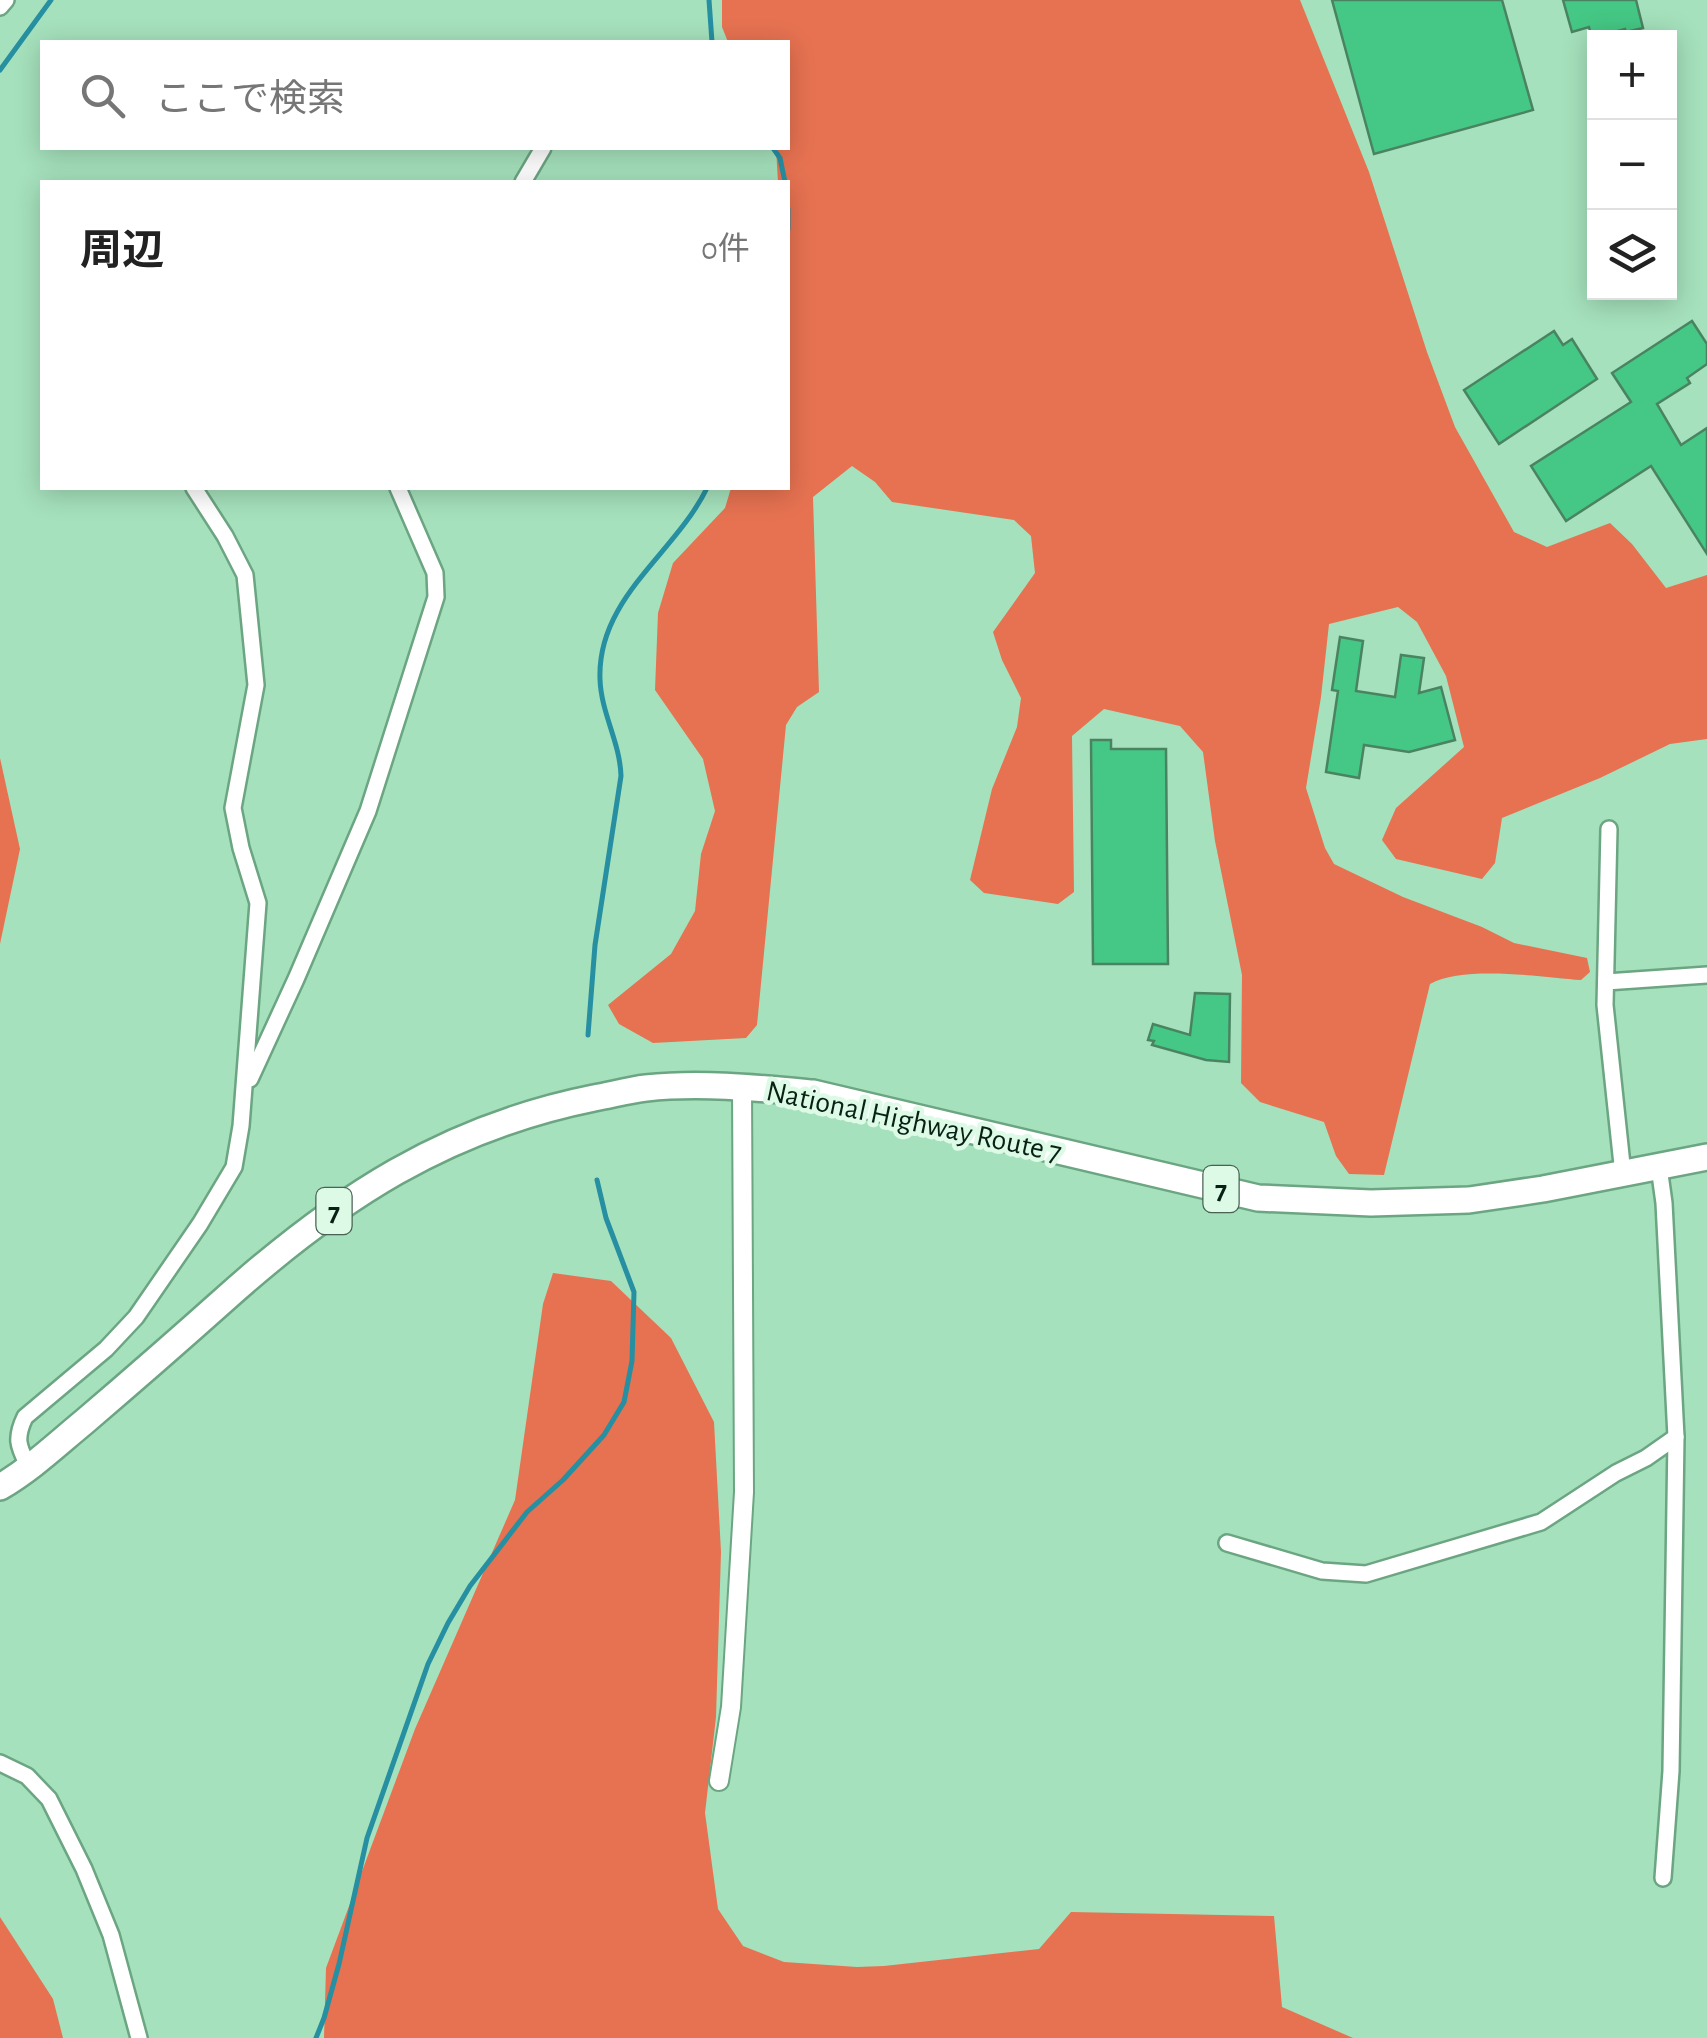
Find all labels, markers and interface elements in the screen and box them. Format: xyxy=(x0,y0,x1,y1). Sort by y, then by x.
map controls xyxy=(1587,30,1677,300)
button: + xyxy=(1587,30,1677,120)
search box xyxy=(40,40,790,150)
icon: search xyxy=(75,68,130,123)
text: ここで検索 xyxy=(155,81,345,119)
button: − xyxy=(1587,120,1677,210)
button: layers xyxy=(1587,210,1677,300)
text: 周辺 xyxy=(80,230,164,272)
text: 0件 xyxy=(701,233,750,265)
street label: National Highway Route 7 xyxy=(763,1076,1064,1168)
road number: 7 xyxy=(1204,1166,1238,1212)
road number: 7 xyxy=(316,1188,352,1234)

